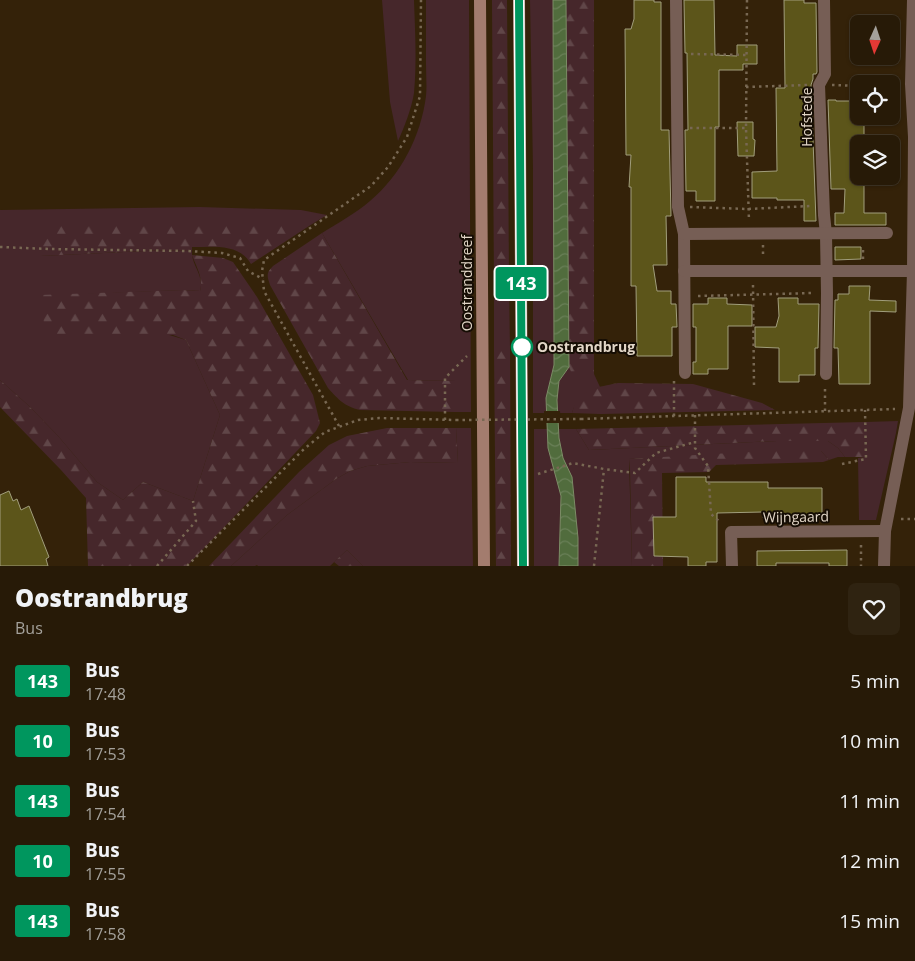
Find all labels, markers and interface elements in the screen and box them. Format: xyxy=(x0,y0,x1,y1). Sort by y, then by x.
north arrow xyxy=(850,15,900,65)
map controls xyxy=(850,15,900,185)
button: locate xyxy=(850,75,900,125)
street label: Hofstede xyxy=(797,87,816,147)
button: layers xyxy=(850,135,900,185)
street label: Oostranddreef xyxy=(457,234,476,331)
line badge: 143 xyxy=(492,267,550,299)
text: 143 xyxy=(506,271,536,295)
marker: Oostrandbrug xyxy=(511,336,533,358)
place label: Oostrandbrug xyxy=(537,337,635,356)
street label: Wijngaard xyxy=(763,506,829,527)
text: Oostrandbrug xyxy=(15,581,188,614)
button: heart xyxy=(848,583,900,635)
text: Bus xyxy=(15,617,43,639)
text: Bus xyxy=(85,657,120,683)
text: 5 min xyxy=(850,668,900,694)
text: 143 xyxy=(27,669,58,693)
text: 17:48 xyxy=(85,683,126,705)
text: Bus xyxy=(85,717,120,743)
text: 10 min xyxy=(839,728,900,754)
text: 10 xyxy=(32,729,53,753)
text: 17:53 xyxy=(85,743,126,765)
text: Bus xyxy=(85,777,120,803)
text: 11 min xyxy=(839,788,900,814)
text: 143 xyxy=(27,789,58,813)
text: 17:54 xyxy=(85,803,126,825)
text: Bus xyxy=(85,837,120,863)
text: 12 min xyxy=(839,848,900,874)
text: 10 xyxy=(32,849,53,873)
text: 17:55 xyxy=(85,863,126,885)
text: Bus xyxy=(85,897,120,923)
text: 15 min xyxy=(839,908,900,934)
text: 143 xyxy=(27,909,58,933)
text: 17:58 xyxy=(85,923,126,945)

